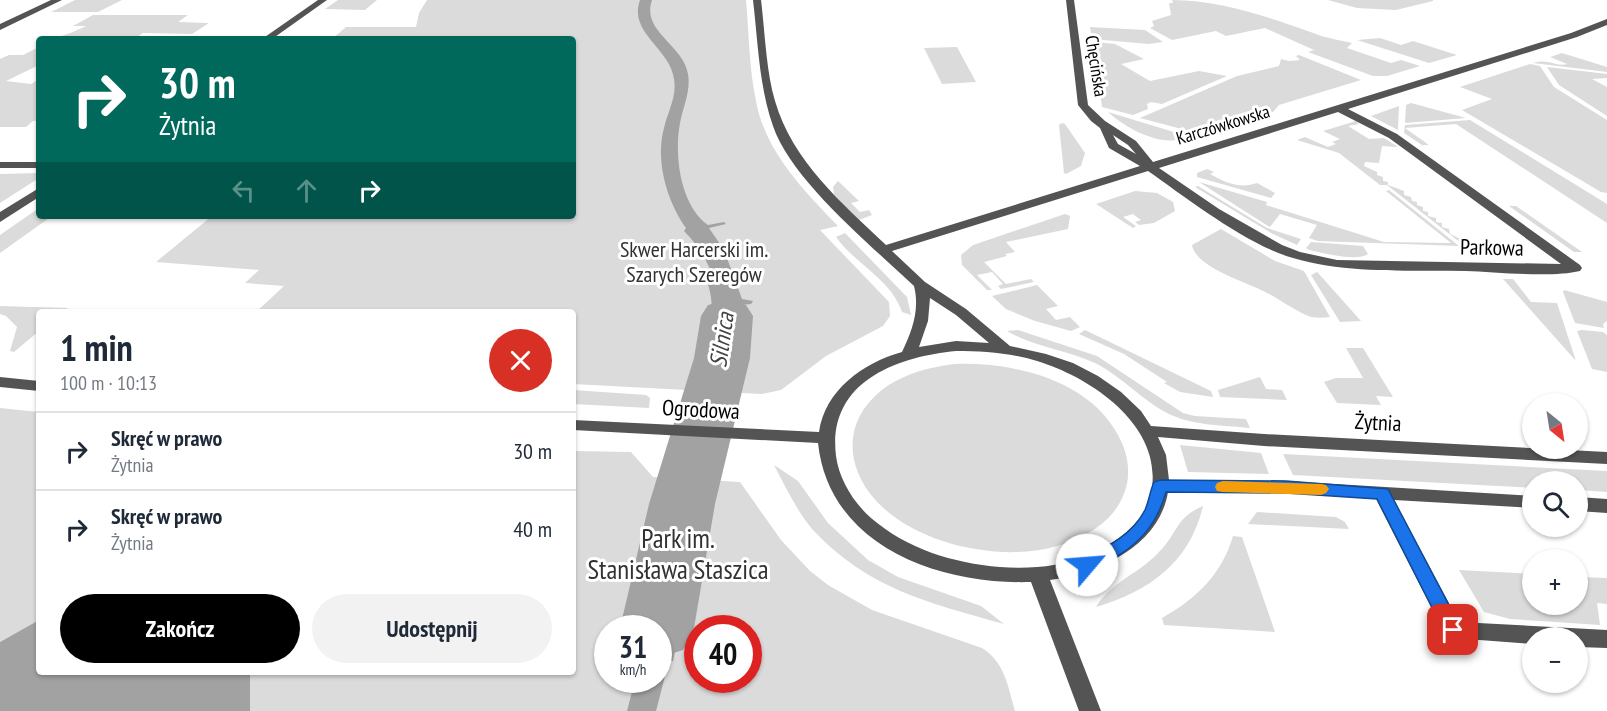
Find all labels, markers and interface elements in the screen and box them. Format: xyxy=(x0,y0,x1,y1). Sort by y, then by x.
street label: Chęcińska xyxy=(1080,34,1113,98)
text: 30 m xyxy=(159,55,236,110)
icon: right xyxy=(60,60,138,138)
street label: Karczówkowska xyxy=(1173,99,1272,150)
text: Żytnia xyxy=(159,108,216,142)
icon: left xyxy=(227,174,260,207)
icon: ahead xyxy=(290,174,323,207)
icon: right xyxy=(353,174,386,207)
street label: Parkowa xyxy=(1460,232,1524,262)
park label: Skwer Harcerski im. Szarych Szeregów xyxy=(620,235,768,288)
water label: Silnica xyxy=(702,309,741,369)
text: 1 min xyxy=(60,324,133,371)
button: close xyxy=(489,329,552,392)
text: 100 m · 10:13 xyxy=(60,370,157,396)
street label: Ogrodowa xyxy=(661,393,741,425)
north arrow xyxy=(1522,393,1588,459)
map controls xyxy=(1522,393,1588,693)
street label: Żytnia xyxy=(1354,407,1402,437)
text: Skręć w prawo xyxy=(111,424,222,452)
icon: right xyxy=(60,435,93,468)
text: 30 m xyxy=(513,437,552,465)
text: Żytnia xyxy=(111,452,154,478)
button: search xyxy=(1522,471,1588,537)
text: Skręć w prawo xyxy=(111,502,222,530)
icon: right xyxy=(60,513,93,546)
text: 40 m xyxy=(513,515,552,543)
park label: Park im. Stanisława Staszica xyxy=(587,521,769,586)
text: Żytnia xyxy=(111,530,154,556)
position arrow xyxy=(1055,533,1119,597)
button: + xyxy=(1522,549,1588,615)
button: Zakończ xyxy=(60,594,300,663)
button: Udostępnij xyxy=(312,594,552,663)
pin xyxy=(1427,604,1478,655)
icon: arrive xyxy=(1436,613,1469,646)
speed limit sign: 40 xyxy=(684,615,762,693)
text: 31 xyxy=(619,627,647,666)
button: − xyxy=(1522,627,1588,693)
text: km/h xyxy=(620,660,646,679)

